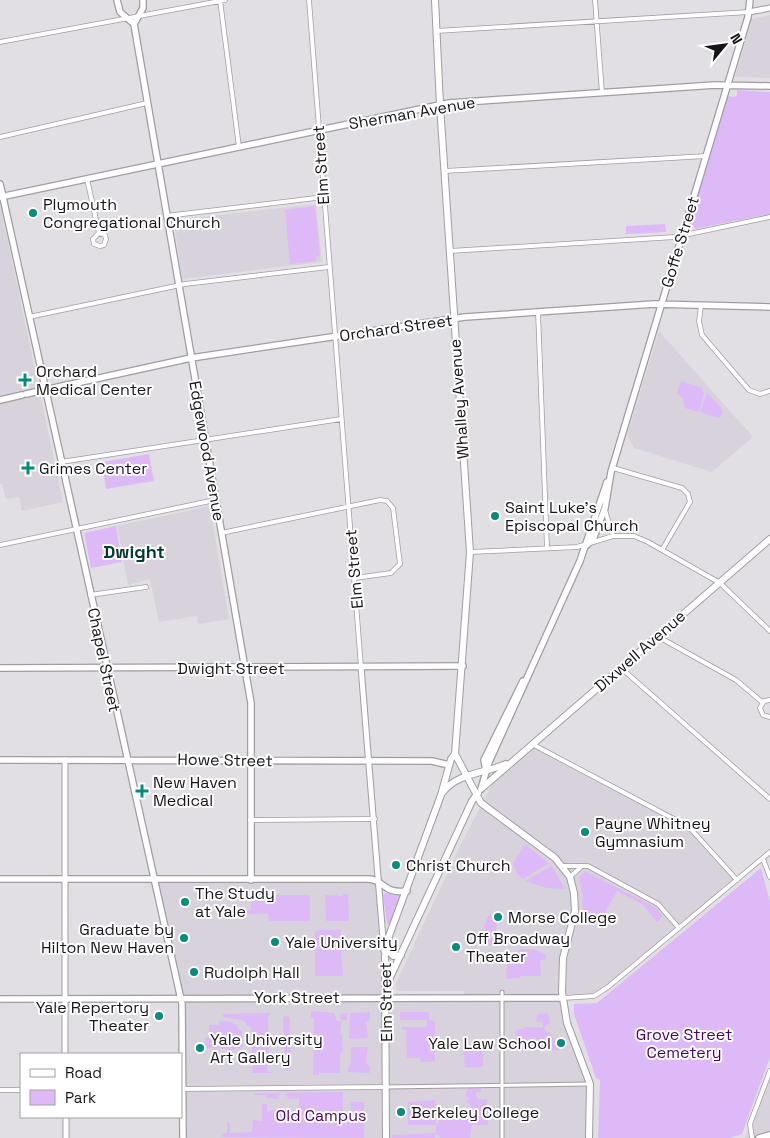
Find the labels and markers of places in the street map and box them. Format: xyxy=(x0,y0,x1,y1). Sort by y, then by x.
place label: Plymouth Congregational Church xyxy=(43,194,221,233)
marker: Plymouth Congregational Church xyxy=(27,207,39,219)
place label: Orchard Medical Center xyxy=(36,361,152,400)
marker: Orchard Medical Center xyxy=(18,373,32,387)
place label: Grimes Center xyxy=(39,458,147,479)
marker: Grimes Center xyxy=(21,461,35,475)
place label: Saint Luke's Episcopal Church xyxy=(505,497,639,536)
marker: Saint Luke's Episcopal Church xyxy=(489,510,501,522)
place label: New Haven Medical xyxy=(153,772,237,811)
marker: New Haven Medical xyxy=(135,784,149,798)
place label: Payne Whitney Gymnasium xyxy=(595,813,711,852)
marker: Payne Whitney Gymnasium xyxy=(579,826,591,838)
place label: Christ Church xyxy=(406,855,511,876)
marker: Christ Church xyxy=(390,859,402,871)
place label: The Study at Yale xyxy=(195,883,275,922)
marker: The Study at Yale xyxy=(179,896,191,908)
place label: Morse College xyxy=(508,907,617,928)
marker: Morse College xyxy=(492,911,504,923)
place label: Graduate by Hilton New Haven xyxy=(41,919,174,958)
place label: Off Broadway Theater xyxy=(466,928,570,967)
marker: Graduate by Hilton New Haven xyxy=(178,932,190,944)
place label: Yale University xyxy=(285,932,398,953)
marker: Yale University xyxy=(269,936,281,948)
marker: Off Broadway Theater xyxy=(450,941,462,953)
place label: Rudolph Hall xyxy=(204,962,300,983)
marker: Rudolph Hall xyxy=(188,966,200,978)
place label: Yale Repertory Theater xyxy=(36,997,149,1036)
marker: Yale Repertory Theater xyxy=(153,1010,165,1022)
place label: Yale University Art Gallery xyxy=(210,1029,323,1068)
place label: Yale Law School xyxy=(428,1033,551,1054)
marker: Yale Law School xyxy=(555,1037,567,1049)
marker: Yale University Art Gallery xyxy=(194,1042,206,1054)
place label: Berkeley College xyxy=(411,1102,539,1123)
marker: Berkeley College xyxy=(395,1106,407,1118)

